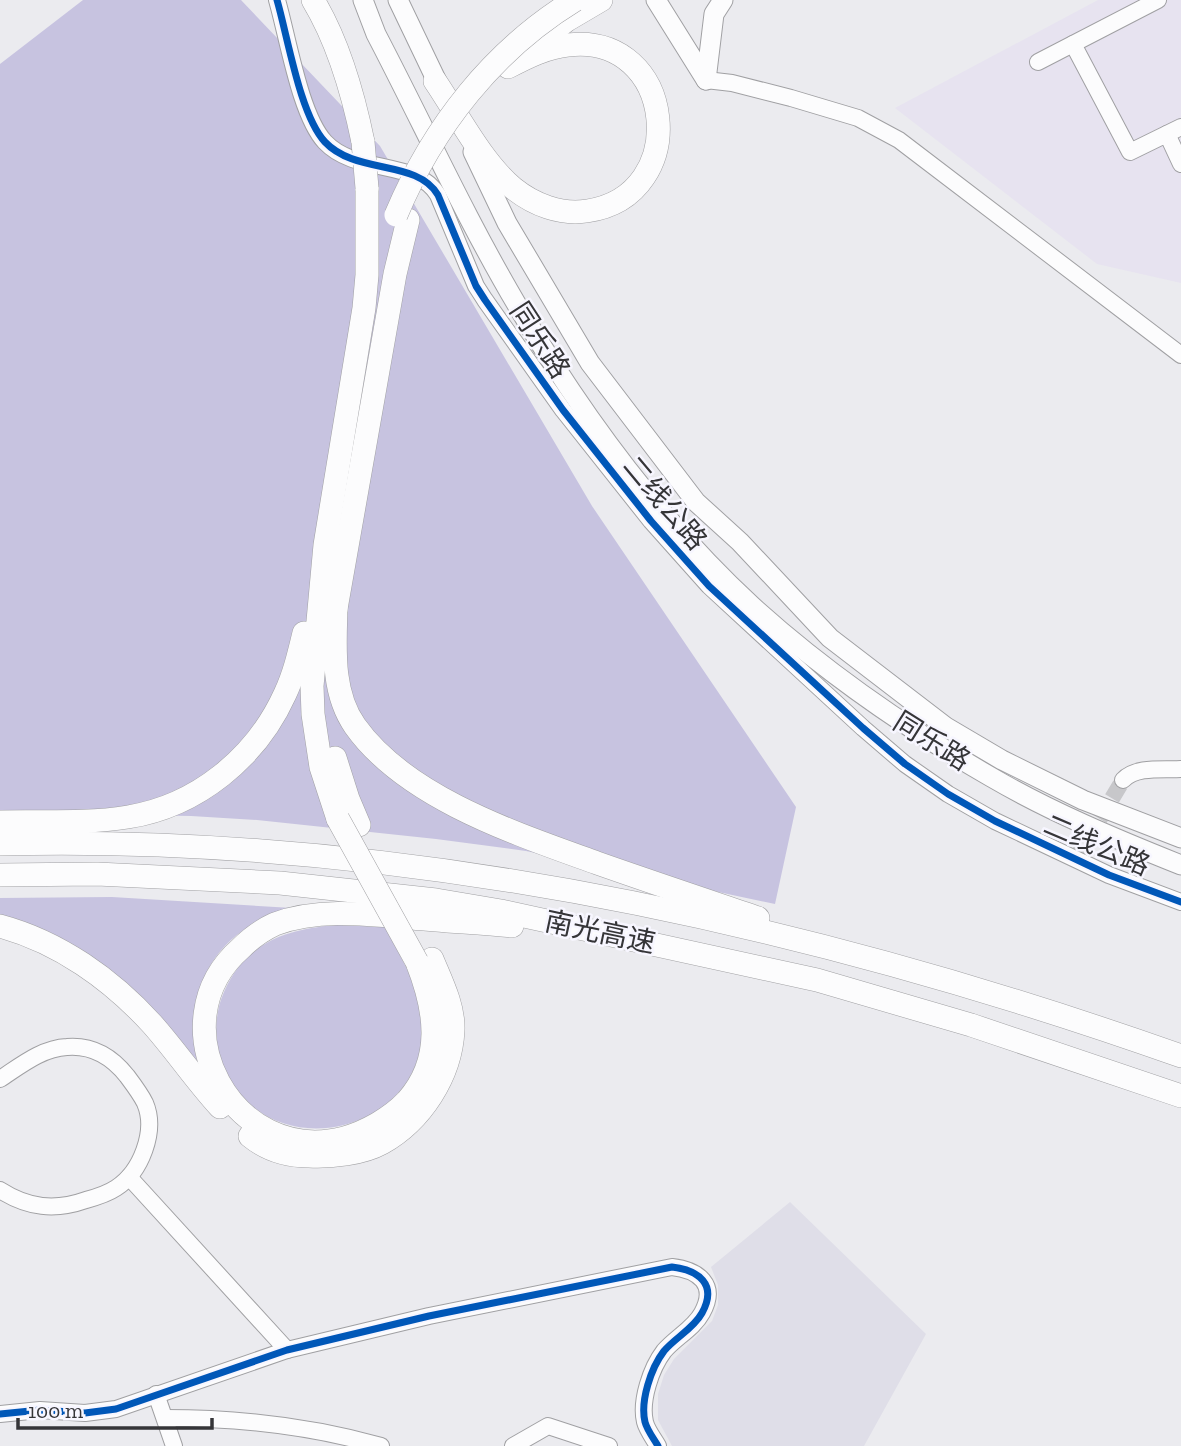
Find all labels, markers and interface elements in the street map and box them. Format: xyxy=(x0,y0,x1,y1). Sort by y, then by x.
street label: 同乐路 xyxy=(503,296,577,384)
street label: 二线公路 xyxy=(616,449,714,557)
street label: 同乐路 xyxy=(888,705,976,777)
street label: 二线公路 xyxy=(1039,808,1155,882)
street label: 南光高速 xyxy=(542,904,658,960)
scale bar xyxy=(18,1386,212,1430)
text: 100 m xyxy=(28,1398,83,1423)

